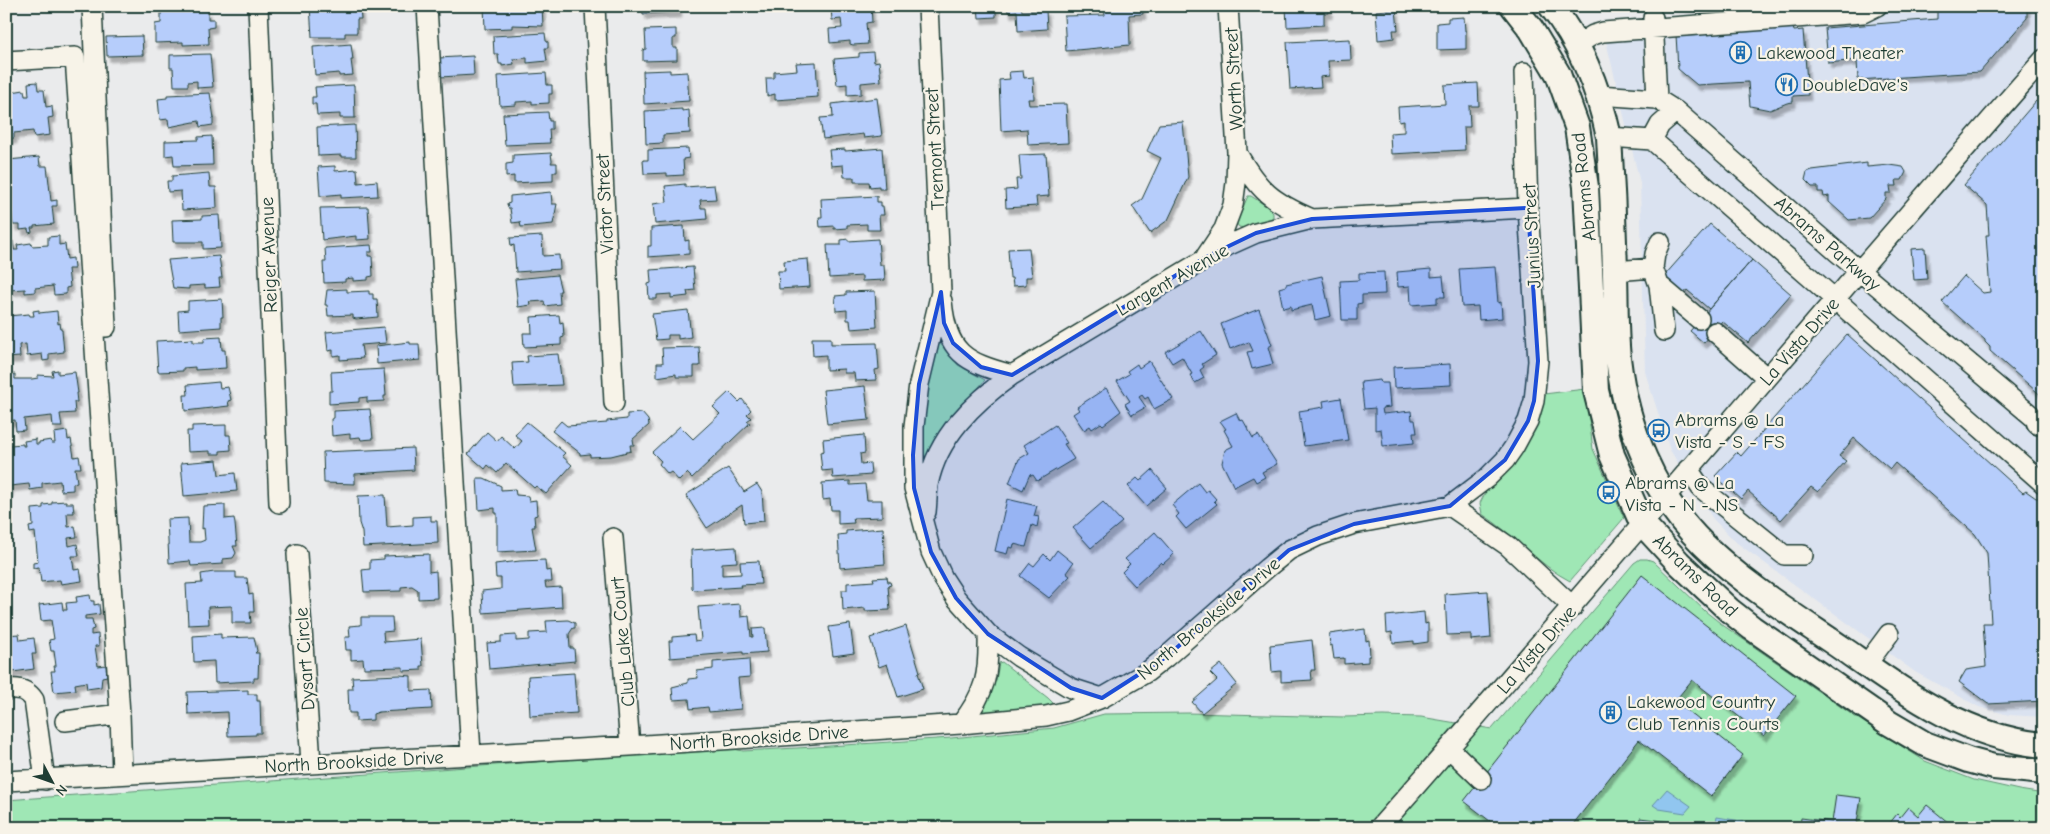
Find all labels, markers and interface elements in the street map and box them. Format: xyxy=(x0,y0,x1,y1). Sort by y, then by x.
street label: Worth Street xyxy=(1220,26,1248,131)
building icon: Lakewood Theater xyxy=(1729,40,1753,64)
place label: Lakewood Theater xyxy=(1757,42,1904,64)
restaurant icon: DoubleDave's xyxy=(1774,72,1798,96)
place label: DoubleDave's xyxy=(1802,74,1908,96)
street label: Tremont Street xyxy=(921,87,949,211)
street label: Abrams Road xyxy=(1567,131,1601,242)
street label: Victor Street xyxy=(591,153,619,254)
street label: Junius Street xyxy=(1518,183,1546,289)
street label: Abrams Parkway xyxy=(1770,192,1885,296)
street label: Reiger Avenue xyxy=(256,196,282,313)
street label: Largent Avenue xyxy=(1113,239,1232,321)
street label: La Vista Drive xyxy=(1755,293,1844,390)
place label: Abrams @ La Vista - S - FS xyxy=(1675,409,1785,453)
bus stop icon: Abrams @ La Vista - S - FS xyxy=(1647,418,1671,442)
place label: Abrams @ La Vista - N - NS xyxy=(1625,472,1738,516)
bus stop icon: Abrams @ La Vista - N - NS xyxy=(1597,481,1621,505)
street label: Abrams Road xyxy=(1648,530,1742,622)
street label: North Brookside Drive xyxy=(1133,553,1284,685)
street label: Club Lake Court xyxy=(606,576,640,708)
street label: La Vista Drive xyxy=(1492,601,1581,698)
street label: Dysart Circle xyxy=(290,607,320,711)
place label: Lakewood Country Club Tennis Courts xyxy=(1627,691,1779,735)
building icon: Lakewood Country Club Tennis Courts xyxy=(1599,700,1623,724)
street label: North Brookside Drive xyxy=(669,721,849,755)
street label: North Brookside Drive xyxy=(264,746,444,778)
north arrow xyxy=(28,756,78,806)
text: N xyxy=(52,781,71,799)

